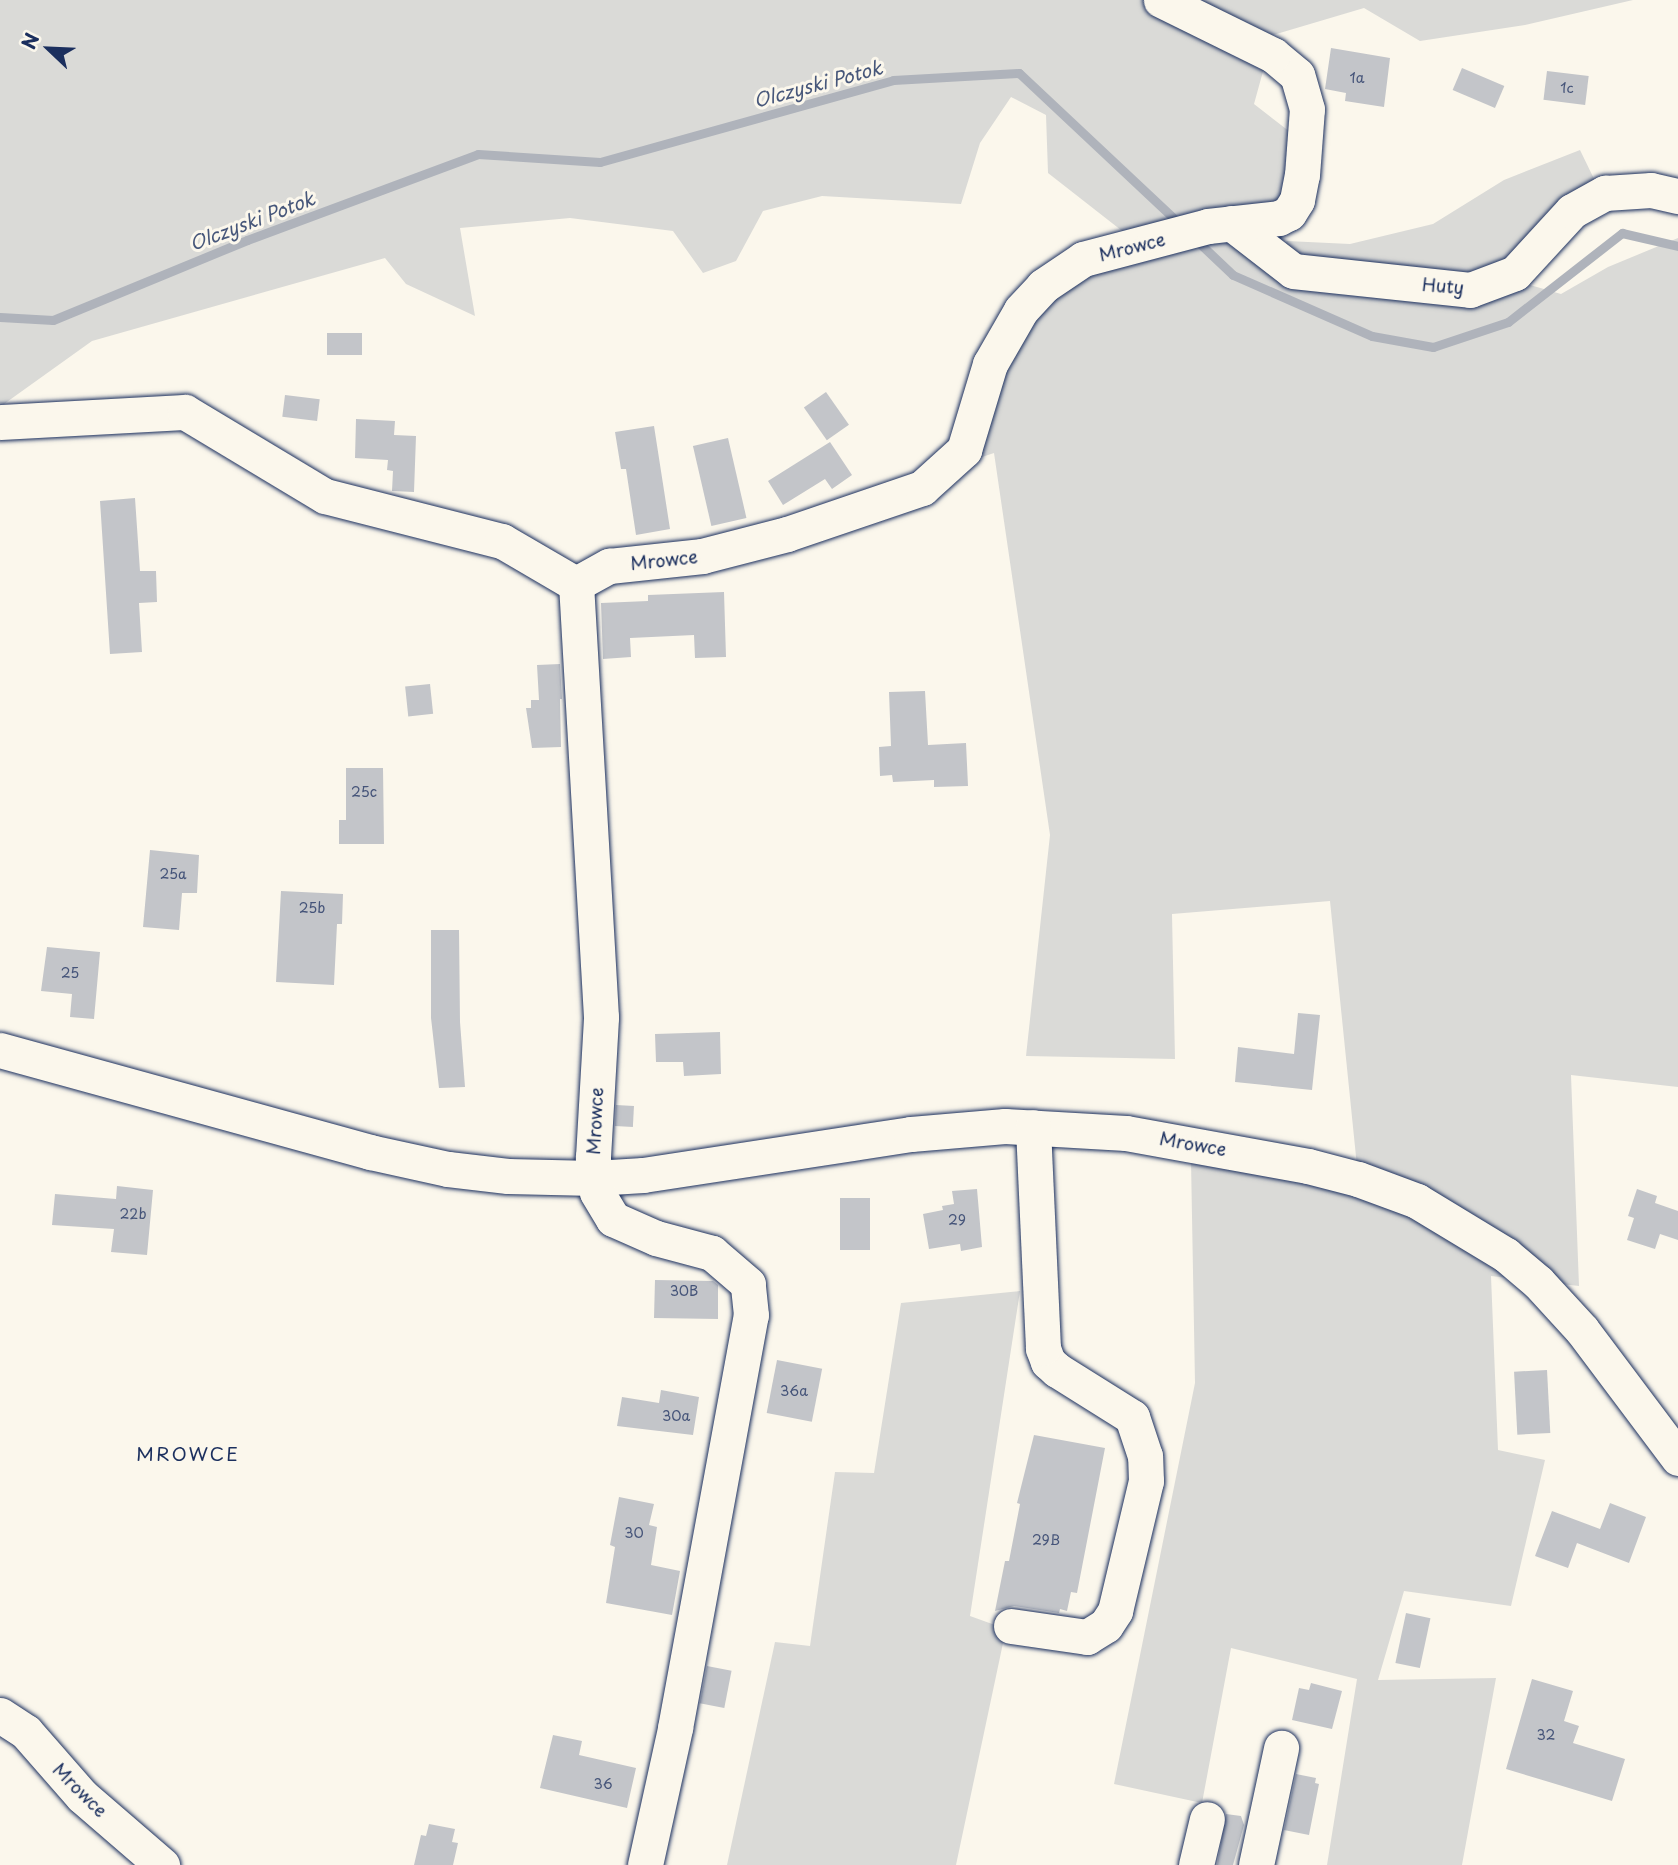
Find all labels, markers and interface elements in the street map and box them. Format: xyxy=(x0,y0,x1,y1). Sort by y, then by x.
north arrow xyxy=(14,14,84,84)
text: N xyxy=(14,28,45,53)
water label: Olczyski Potok xyxy=(750,56,886,112)
house number: 1a xyxy=(1350,70,1364,86)
house number: 1c xyxy=(1560,80,1574,96)
water label: Olczyski Potok xyxy=(185,186,319,256)
street label: Mrowce xyxy=(1097,228,1167,266)
street label: Huty xyxy=(1421,273,1465,299)
street label: Mrowce xyxy=(629,546,699,574)
house number: 25c xyxy=(351,784,377,800)
house number: 25a xyxy=(159,866,187,882)
house number: 25b xyxy=(299,900,325,916)
house number: 25 xyxy=(61,965,79,981)
street label: Mrowce xyxy=(582,1087,608,1155)
street label: Mrowce xyxy=(1158,1127,1228,1161)
house number: 22b xyxy=(120,1206,146,1222)
house number: 29 xyxy=(948,1212,966,1228)
house number: 30B xyxy=(670,1283,698,1299)
house number: 36a xyxy=(780,1383,808,1399)
house number: 30a xyxy=(662,1408,690,1424)
district label: MROWCE xyxy=(138,1443,238,1465)
house number: 30 xyxy=(624,1525,644,1541)
house number: 29B xyxy=(1032,1532,1060,1548)
house number: 32 xyxy=(1537,1727,1555,1743)
street label: Mrowce xyxy=(48,1758,112,1822)
house number: 36 xyxy=(593,1776,613,1792)

